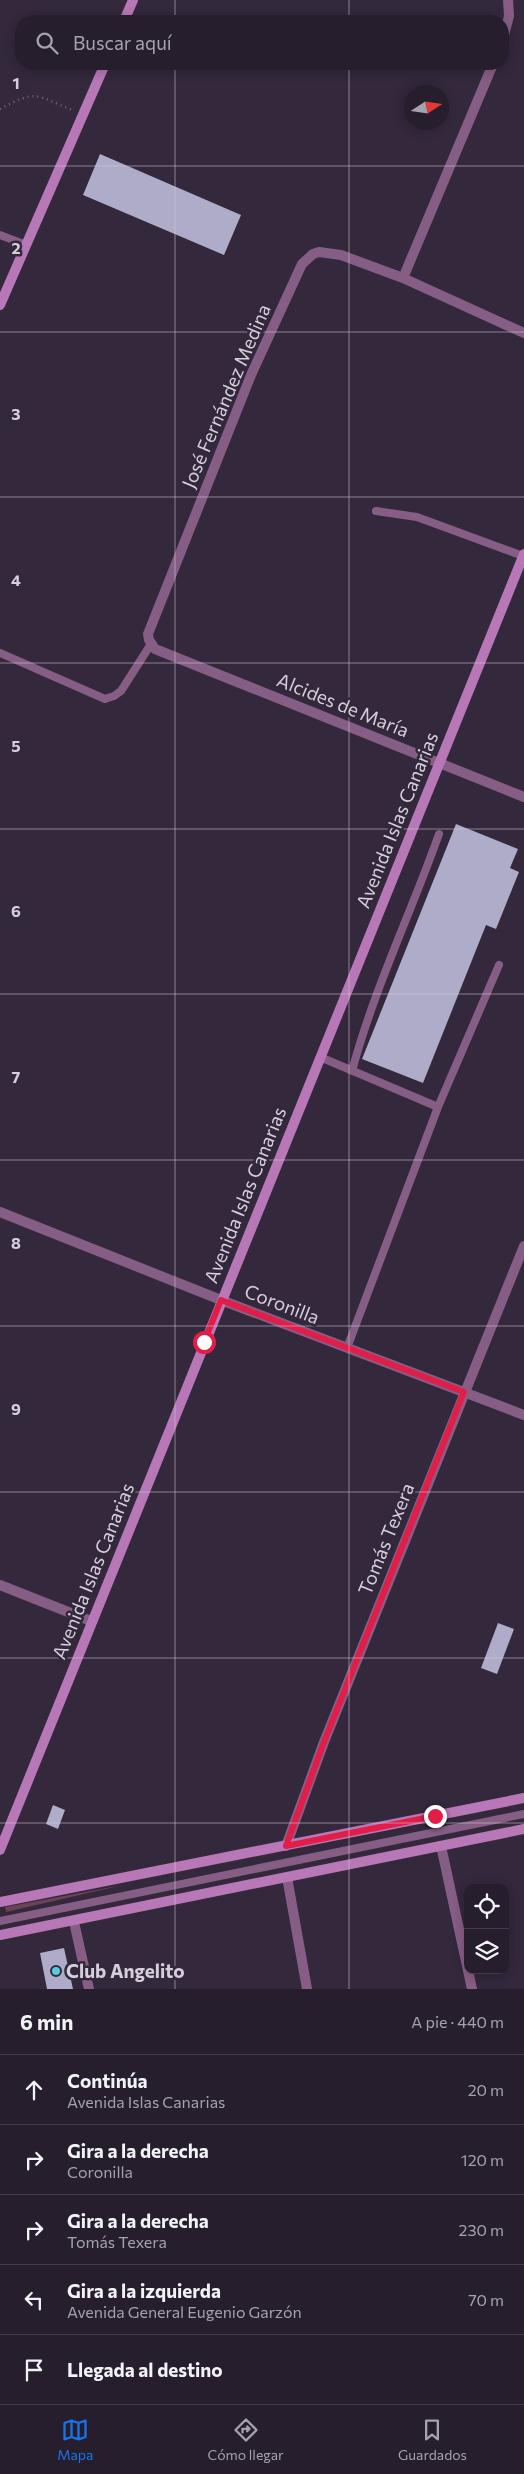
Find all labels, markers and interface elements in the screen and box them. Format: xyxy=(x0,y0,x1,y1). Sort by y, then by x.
search box xyxy=(15,15,509,70)
icon: search xyxy=(33,29,61,57)
text: Buscar aquí xyxy=(73,31,172,54)
text: 1 xyxy=(12,73,20,92)
north arrow xyxy=(404,85,449,130)
text: 2 xyxy=(11,238,21,257)
street label: José Fernández Medina xyxy=(176,300,275,491)
text: 3 xyxy=(11,404,21,423)
text: 4 xyxy=(11,570,21,589)
street label: Alcides de María xyxy=(274,668,413,742)
street label: Avenida Islas Canarias xyxy=(351,728,442,911)
text: 5 xyxy=(11,736,21,755)
text: 6 xyxy=(11,901,21,920)
text: 7 xyxy=(12,1067,21,1086)
street label: Avenida Islas Canarias xyxy=(199,1103,290,1286)
text: 8 xyxy=(11,1233,21,1252)
street label: Coronilla xyxy=(241,1279,323,1328)
route start xyxy=(193,1331,216,1354)
text: 9 xyxy=(11,1399,21,1418)
street label: Avenida Islas Canarias xyxy=(47,1479,138,1662)
street label: Tomás Texera xyxy=(353,1480,418,1598)
route end xyxy=(424,1805,447,1828)
map controls xyxy=(464,1884,509,1974)
button: locate xyxy=(464,1884,509,1929)
button: layers xyxy=(464,1929,509,1974)
place label: Club Angelito xyxy=(66,1959,185,1982)
marker: Club Angelito xyxy=(50,1965,62,1977)
text: 6 min xyxy=(20,2009,73,2034)
text: A pie · 440 m xyxy=(411,2012,504,2031)
text: Continúa xyxy=(67,2069,148,2092)
icon: ahead xyxy=(20,2076,48,2104)
text: 20 m xyxy=(468,2080,504,2099)
text: Avenida Islas Canarias xyxy=(67,2092,225,2111)
text: Gira a la derecha xyxy=(67,2139,209,2162)
icon: right xyxy=(20,2146,48,2174)
text: 120 m xyxy=(461,2150,504,2169)
text: Coronilla xyxy=(67,2162,133,2181)
text: Gira a la derecha xyxy=(67,2209,209,2232)
icon: right xyxy=(20,2216,48,2244)
text: 230 m xyxy=(459,2220,504,2239)
text: Tomás Texera xyxy=(67,2232,167,2251)
text: Gira a la izquierda xyxy=(67,2279,221,2302)
icon: left xyxy=(20,2286,48,2314)
text: 70 m xyxy=(468,2290,504,2309)
text: Avenida General Eugenio Garzón xyxy=(67,2302,302,2321)
icon: arrive xyxy=(20,2356,48,2384)
text: Llegada al destino xyxy=(67,2358,223,2381)
tab: Mapa xyxy=(57,2416,93,2463)
tab: Cómo llegar xyxy=(208,2416,284,2463)
tab: Guardados xyxy=(398,2416,467,2463)

